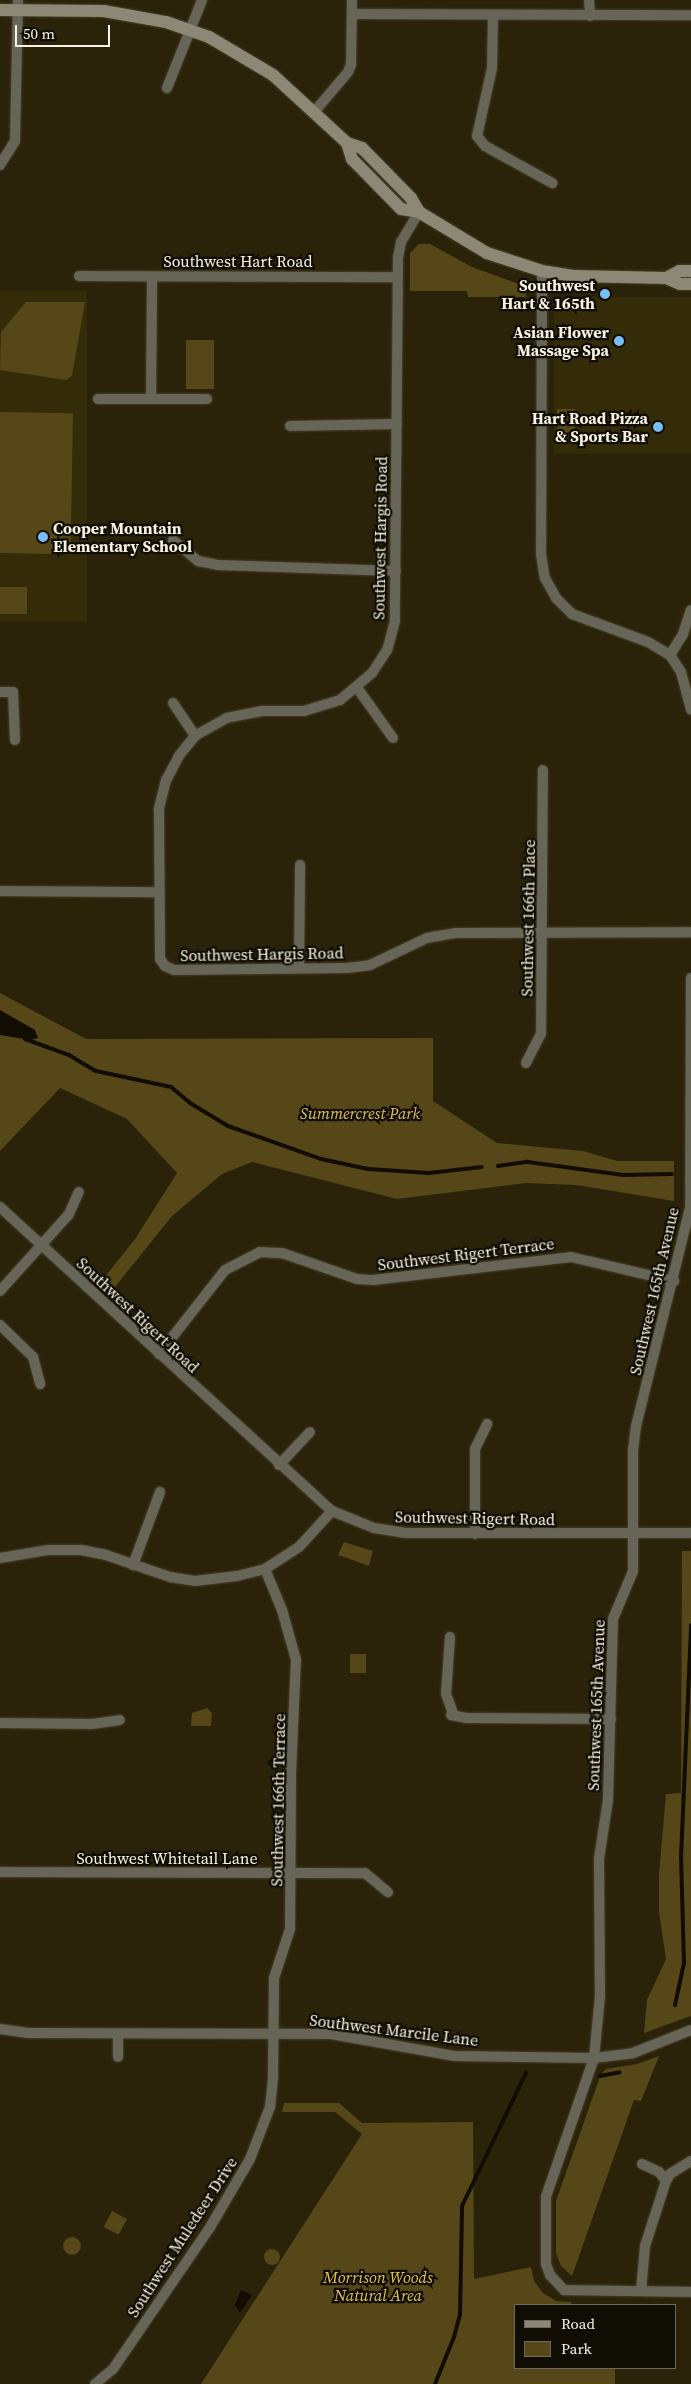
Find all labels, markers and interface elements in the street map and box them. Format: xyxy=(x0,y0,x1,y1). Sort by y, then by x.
scale bar xyxy=(18,15,112,47)
text: 50 m xyxy=(23,23,55,44)
street label: Southwest Hart Road xyxy=(163,251,313,271)
place label: Southwest Hart & 165th xyxy=(501,275,595,313)
marker: Southwest Hart & 165th xyxy=(599,288,611,300)
place label: Asian Flower Massage Spa xyxy=(513,322,609,360)
marker: Asian Flower Massage Spa xyxy=(613,335,625,347)
place label: Hart Road Pizza & Sports Bar xyxy=(532,408,648,446)
marker: Hart Road Pizza & Sports Bar xyxy=(652,421,664,433)
street label: Southwest Hargis Road xyxy=(369,456,391,620)
place label: Cooper Mountain Elementary School xyxy=(53,518,192,556)
marker: Cooper Mountain Elementary School xyxy=(37,531,49,543)
street label: Southwest 166th Place xyxy=(517,839,539,997)
street label: Southwest Hargis Road xyxy=(180,943,344,965)
park label: Summercrest Park xyxy=(300,1103,420,1123)
street label: Southwest 165th Avenue xyxy=(625,1205,683,1377)
street label: Southwest Rigert Terrace xyxy=(376,1234,556,1274)
street label: Southwest Rigert Road xyxy=(73,1253,203,1377)
street label: Southwest Rigert Road xyxy=(395,1507,555,1529)
street label: Southwest 165th Avenue xyxy=(583,1619,609,1791)
street label: Southwest 166th Terrace xyxy=(267,1713,289,1887)
street label: Southwest Whitetail Lane xyxy=(76,1848,258,1868)
street label: Southwest Marcile Lane xyxy=(309,2010,479,2050)
street label: Southwest Muledeer Drive xyxy=(123,2153,241,2321)
park label: Morrison Woods Natural Area xyxy=(323,2267,433,2305)
legend xyxy=(514,2304,676,2369)
text: Road xyxy=(561,2313,595,2334)
text: Park xyxy=(561,2338,592,2359)

